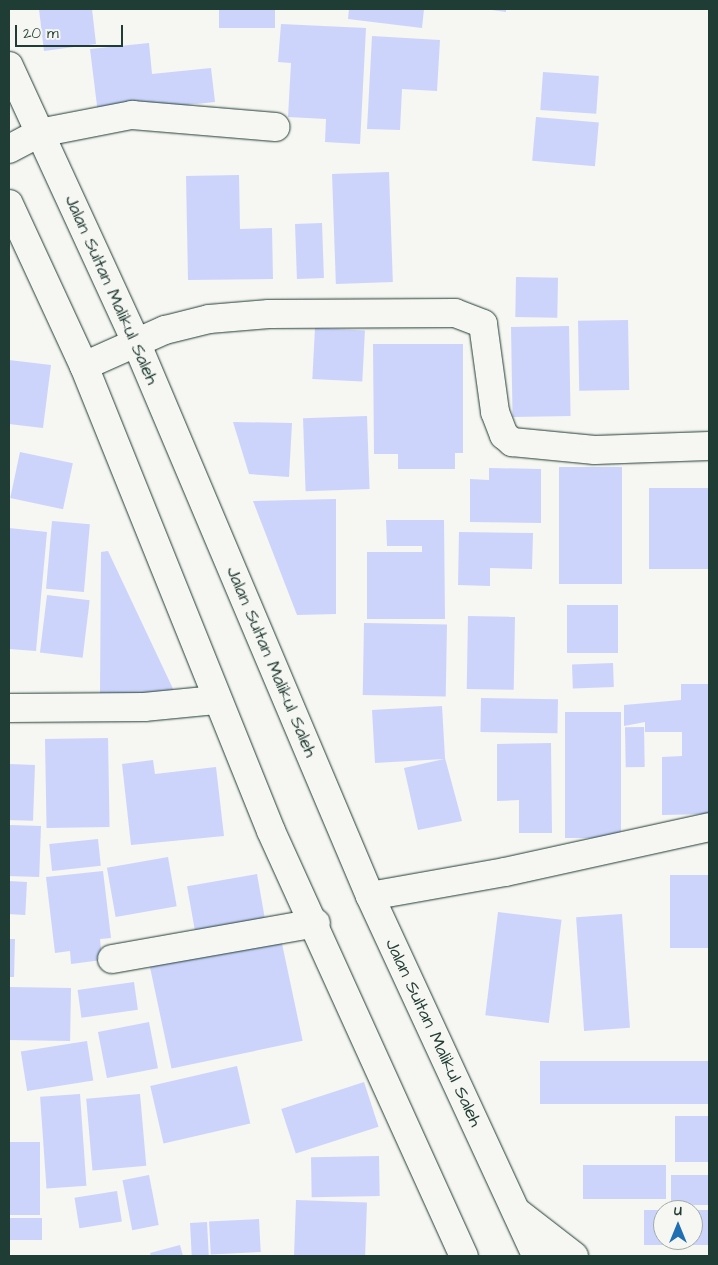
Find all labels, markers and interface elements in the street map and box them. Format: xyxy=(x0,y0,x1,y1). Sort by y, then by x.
scale bar xyxy=(18,15,125,47)
text: 20 m xyxy=(23,23,59,44)
street label: Jalan Sultan Malikul Saleh xyxy=(59,192,163,388)
street label: Jalan Sultan Malikul Saleh xyxy=(221,563,321,761)
street label: Jalan Sultan Malikul Saleh xyxy=(380,935,486,1131)
north arrow xyxy=(653,1200,703,1250)
text: U xyxy=(674,1201,682,1221)

